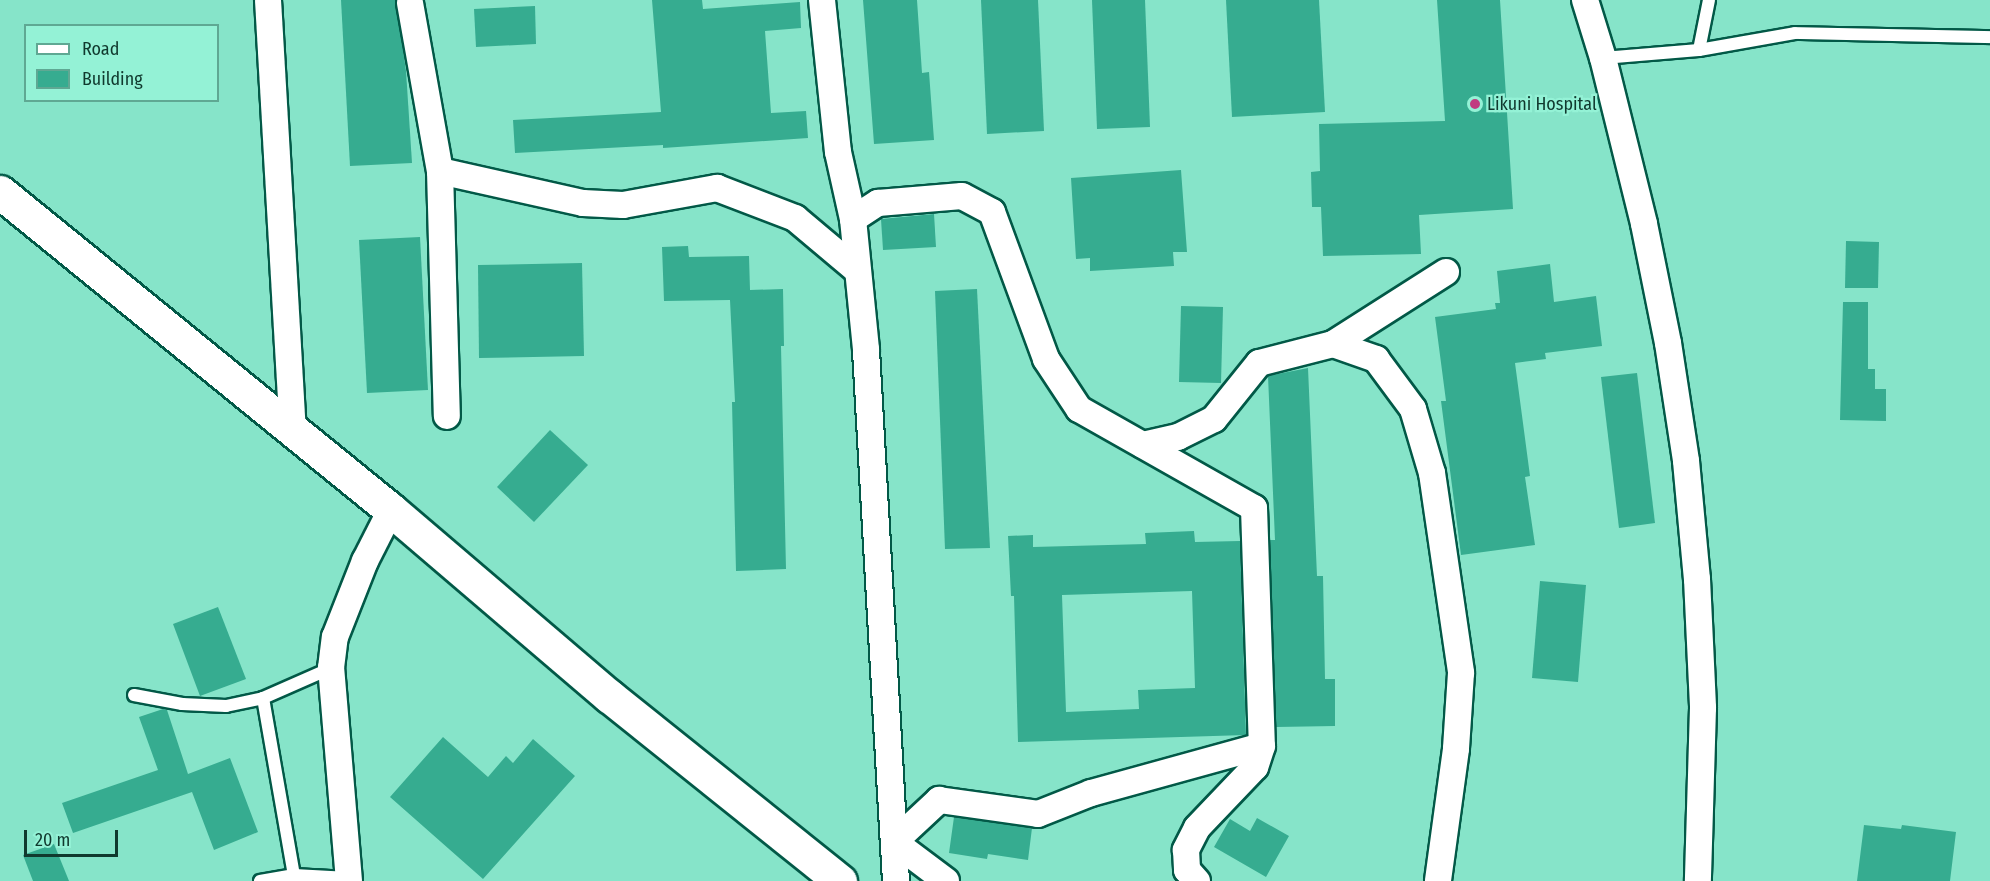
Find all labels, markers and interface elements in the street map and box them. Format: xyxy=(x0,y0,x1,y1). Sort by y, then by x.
legend xyxy=(24,24,219,102)
text: Road xyxy=(82,38,119,60)
text: Building xyxy=(82,68,143,90)
place label: Likuni Hospital xyxy=(1487,93,1597,115)
marker: Likuni Hospital xyxy=(1468,97,1482,111)
scale bar xyxy=(27,818,122,856)
text: 20 m xyxy=(35,829,70,851)

